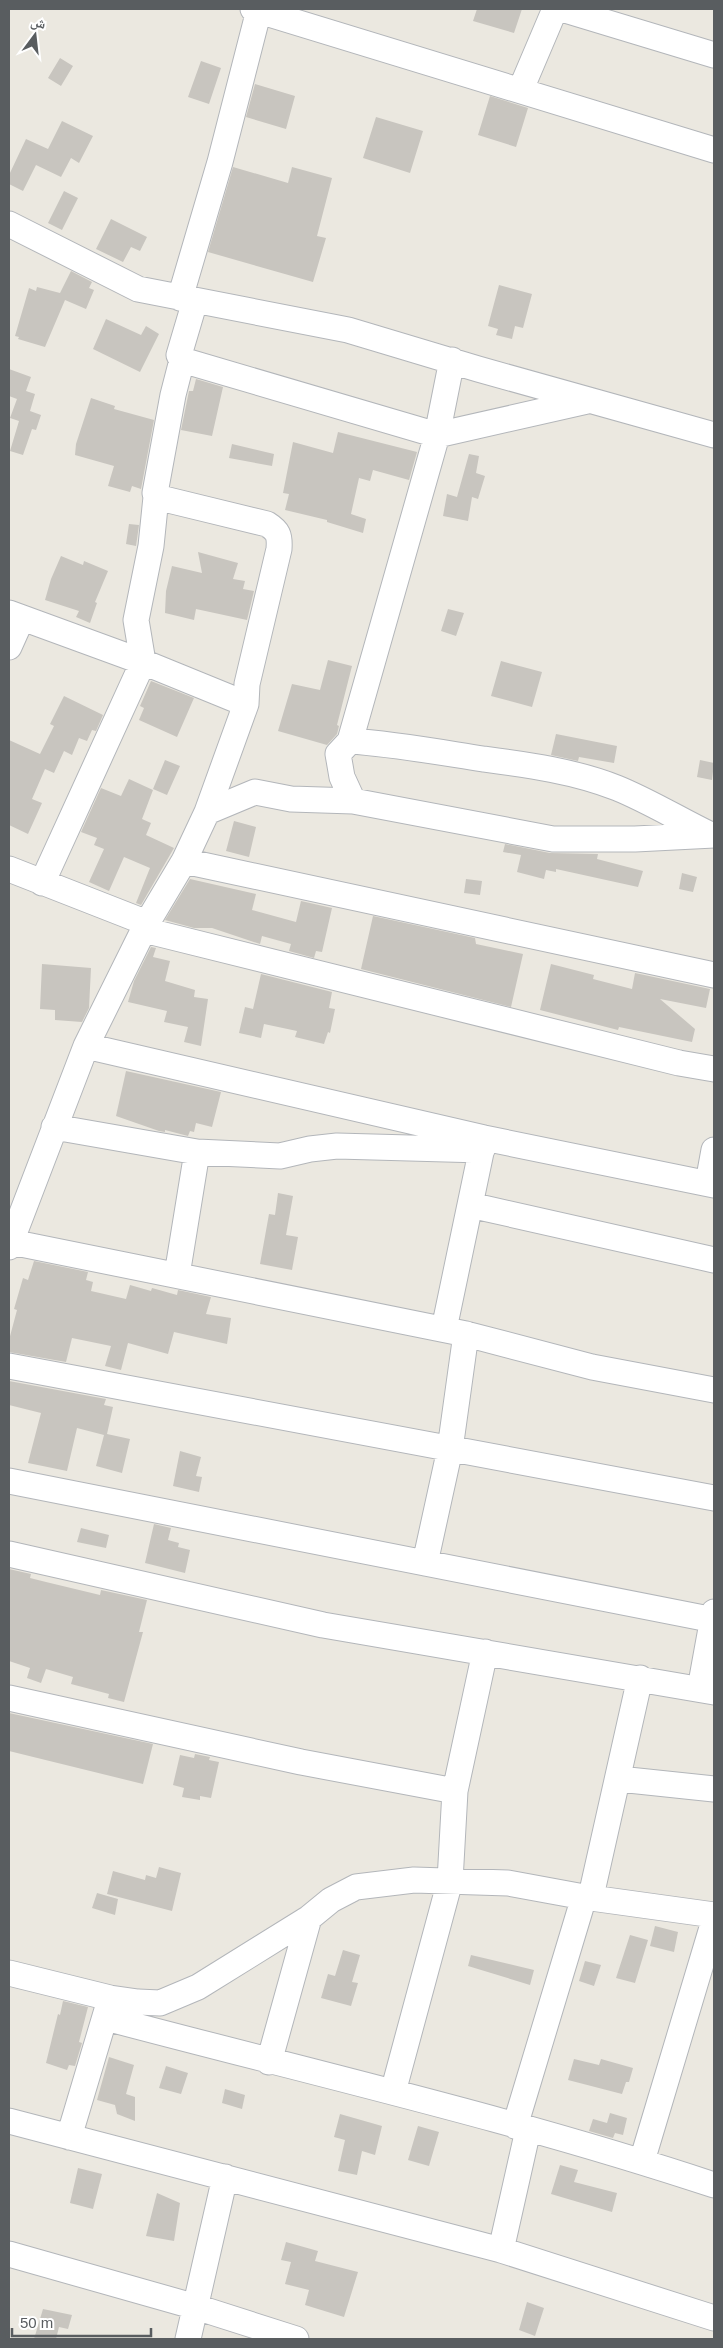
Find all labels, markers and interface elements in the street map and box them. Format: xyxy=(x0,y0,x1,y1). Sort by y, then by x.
north arrow xyxy=(10,10,60,60)
text: ش xyxy=(29,13,48,33)
scale bar xyxy=(12,2306,151,2338)
text: 50 m xyxy=(20,2314,53,2331)

